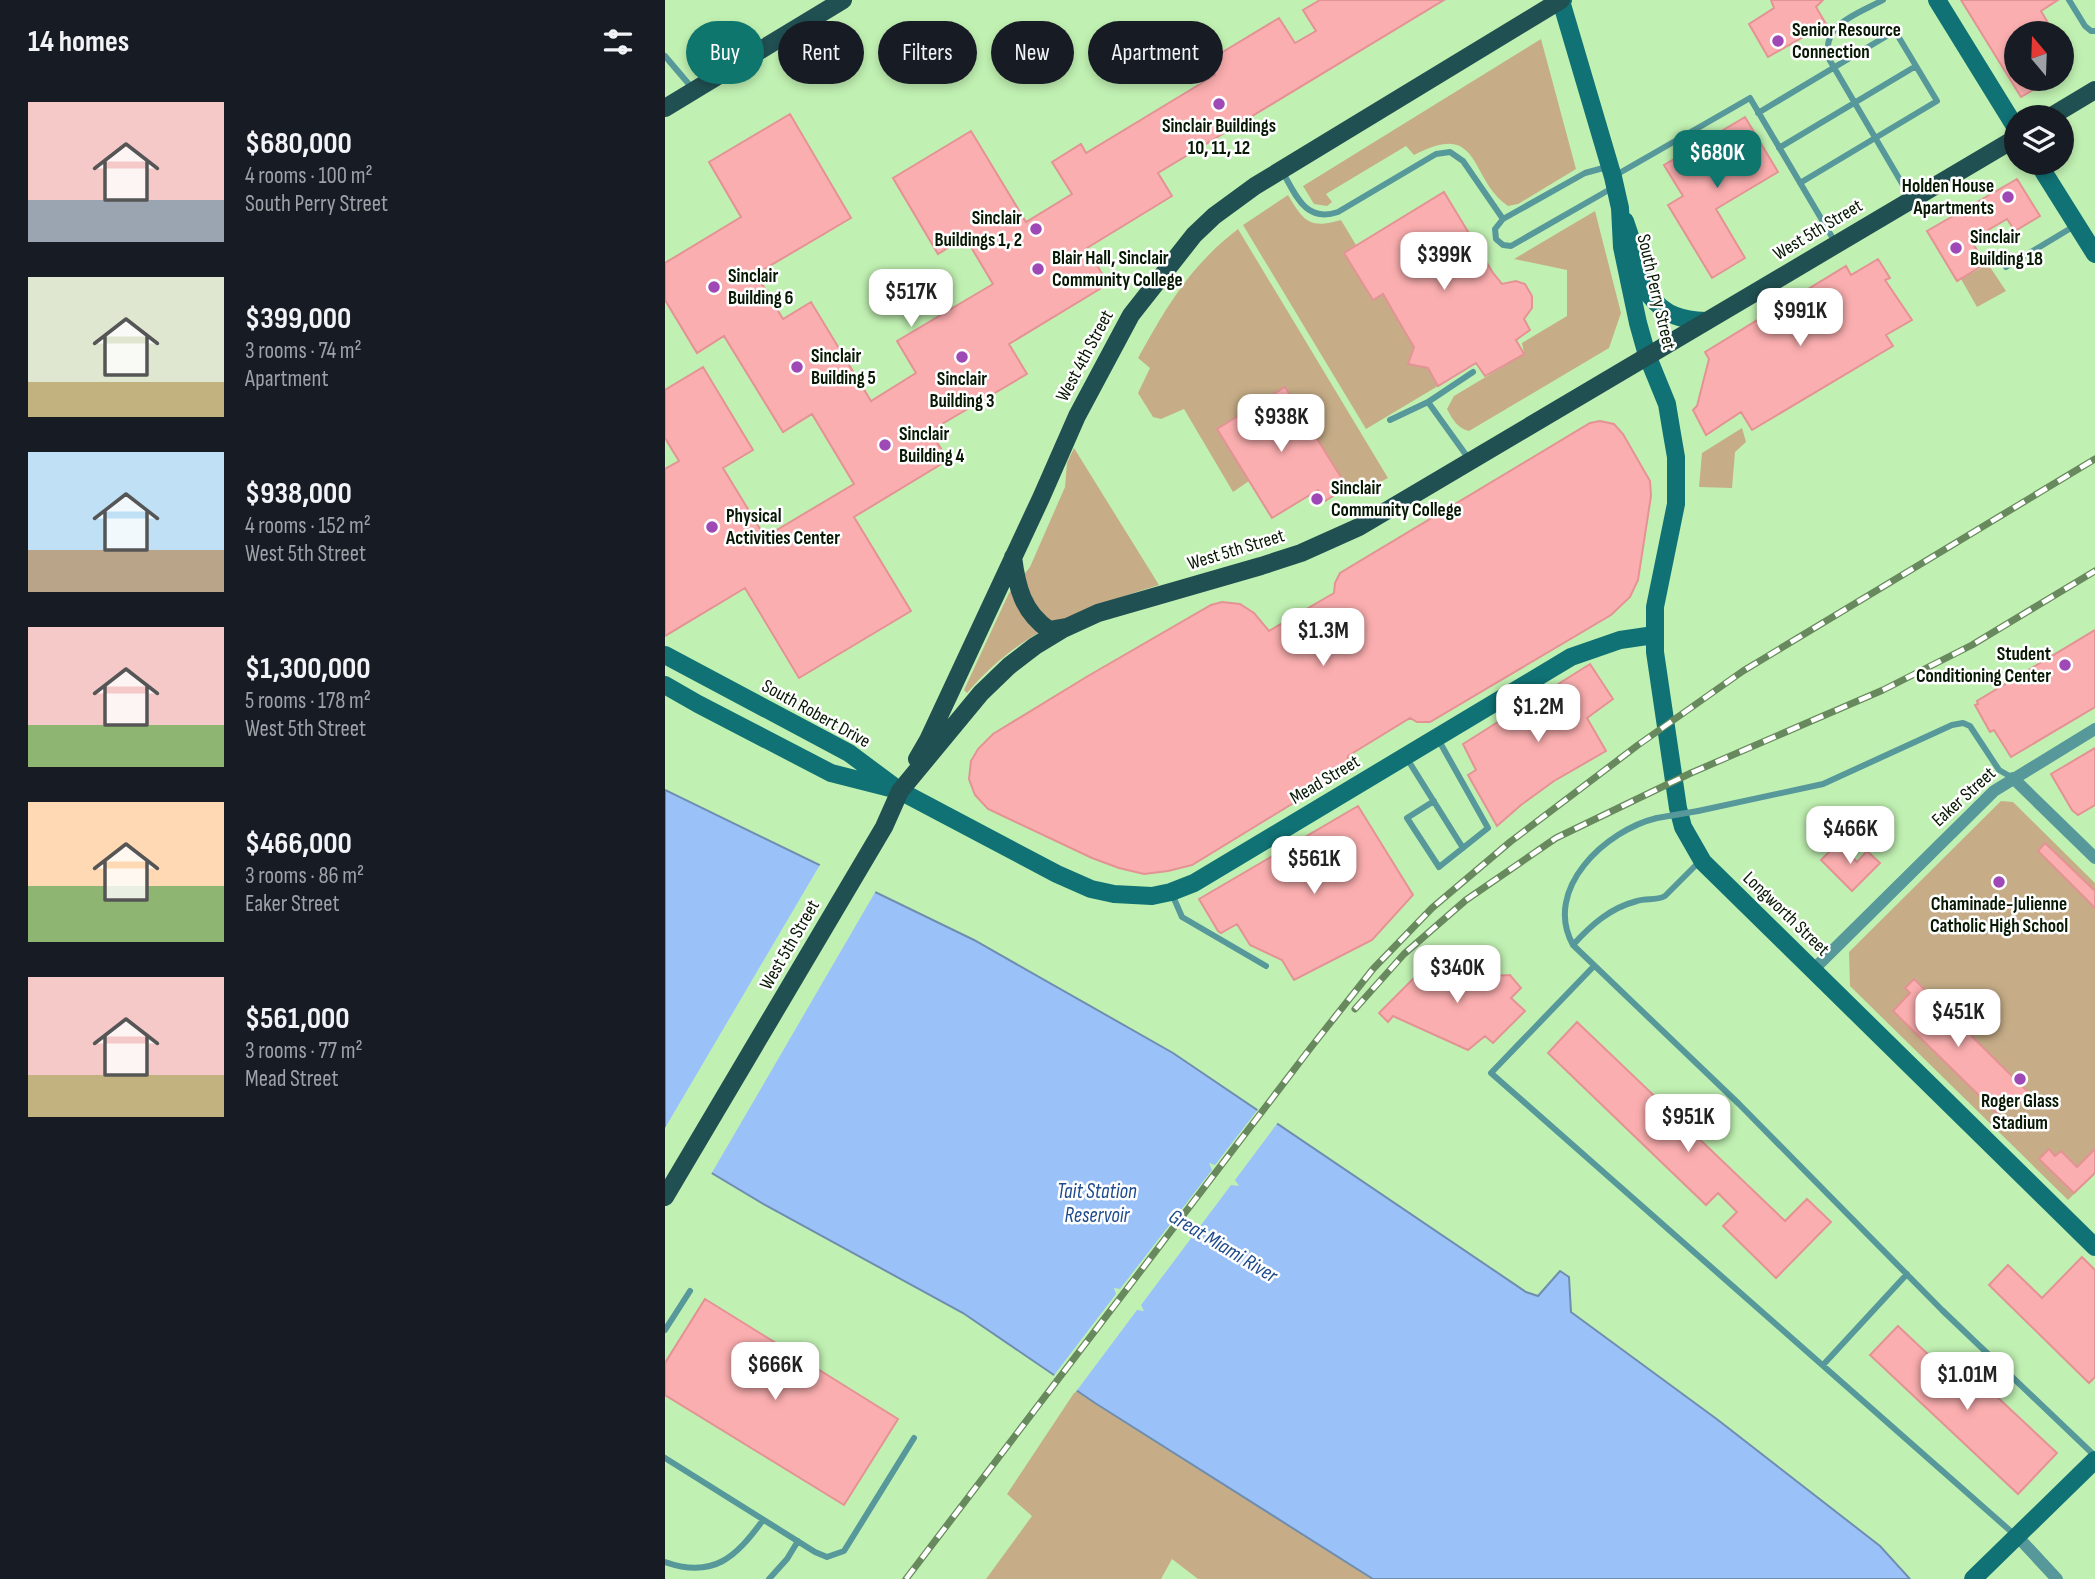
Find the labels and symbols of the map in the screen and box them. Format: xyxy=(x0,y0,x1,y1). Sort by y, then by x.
place label: Senior Resource Connection xyxy=(1792,19,1901,64)
north arrow xyxy=(2004,21,2074,91)
marker: Senior Resource Connection xyxy=(1770,33,1786,49)
marker: Sinclair Buildings 10, 11, 12 xyxy=(1211,96,1227,112)
place label: Sinclair Buildings 10, 11, 12 xyxy=(1162,115,1276,160)
pin: $680K xyxy=(1668,130,1766,190)
place label: Holden House Apartments xyxy=(1902,175,1994,220)
marker: Holden House Apartments xyxy=(2000,189,2016,205)
street label: West 5th Street xyxy=(1769,194,1867,266)
place label: Sinclair Buildings 1, 2 xyxy=(934,207,1022,252)
marker: Sinclair Buildings 1, 2 xyxy=(1028,221,1044,237)
place label: Sinclair Building 18 xyxy=(1970,226,2043,271)
pin: $399K xyxy=(1395,232,1493,292)
street label: South Perry Street xyxy=(1632,232,1681,352)
marker: Sinclair Building 18 xyxy=(1948,240,1964,256)
place label: Blair Hall, Sinclair Community College xyxy=(1052,247,1183,292)
marker: Blair Hall, Sinclair Community College xyxy=(1030,261,1046,277)
place label: Sinclair Building 6 xyxy=(728,265,794,310)
pin: $517K xyxy=(862,270,960,329)
marker: Sinclair Building 6 xyxy=(706,279,722,295)
pin: $991K xyxy=(1751,288,1849,348)
street label: West 4th Street xyxy=(1051,306,1119,406)
place label: Sinclair Building 5 xyxy=(811,345,876,390)
marker: Sinclair Building 3 xyxy=(954,349,970,365)
marker: Sinclair Building 5 xyxy=(789,359,805,375)
place label: Sinclair Building 3 xyxy=(929,368,995,413)
pin: $938K xyxy=(1232,394,1330,454)
place label: Sinclair Building 4 xyxy=(899,423,965,468)
marker: Sinclair Building 4 xyxy=(877,437,893,453)
place label: Sinclair Community College xyxy=(1331,477,1462,522)
marker: Sinclair Community College xyxy=(1309,491,1325,507)
place label: Physical Activities Center xyxy=(725,505,840,550)
marker: Physical Activities Center xyxy=(704,519,720,535)
street label: West 5th Street xyxy=(1185,524,1287,576)
pin: $1.3M xyxy=(1274,608,1372,668)
place label: Student Conditioning Center xyxy=(1916,643,2051,688)
marker: Student Conditioning Center xyxy=(2057,657,2073,673)
street label: South Robert Drive xyxy=(758,675,874,753)
pin: $1.2M xyxy=(1489,684,1587,744)
street label: Mead Street xyxy=(1286,750,1364,810)
street label: Eaker Street xyxy=(1927,762,2001,832)
pin: $466K xyxy=(1801,806,1899,866)
pin: $561K xyxy=(1265,836,1363,896)
street label: Longworth Street xyxy=(1738,867,1834,961)
marker: Chaminade-Julienne Catholic High School xyxy=(1991,874,2007,890)
place label: Chaminade-Julienne Catholic High School xyxy=(1930,893,2068,938)
street label: West 5th Street xyxy=(755,896,825,994)
pin: $340K xyxy=(1408,946,1506,1005)
pin: $451K xyxy=(1909,990,2007,1049)
marker: Roger Glass Stadium xyxy=(2012,1071,2028,1087)
place label: Roger Glass Stadium xyxy=(1981,1090,2059,1135)
pin: $951K xyxy=(1639,1094,1737,1154)
water label: Tait Station Reservoir xyxy=(1057,1179,1137,1228)
water label: Great Miami River xyxy=(1164,1204,1283,1289)
pin: $666K xyxy=(726,1342,824,1402)
pin: $1.01M xyxy=(1910,1352,2024,1412)

